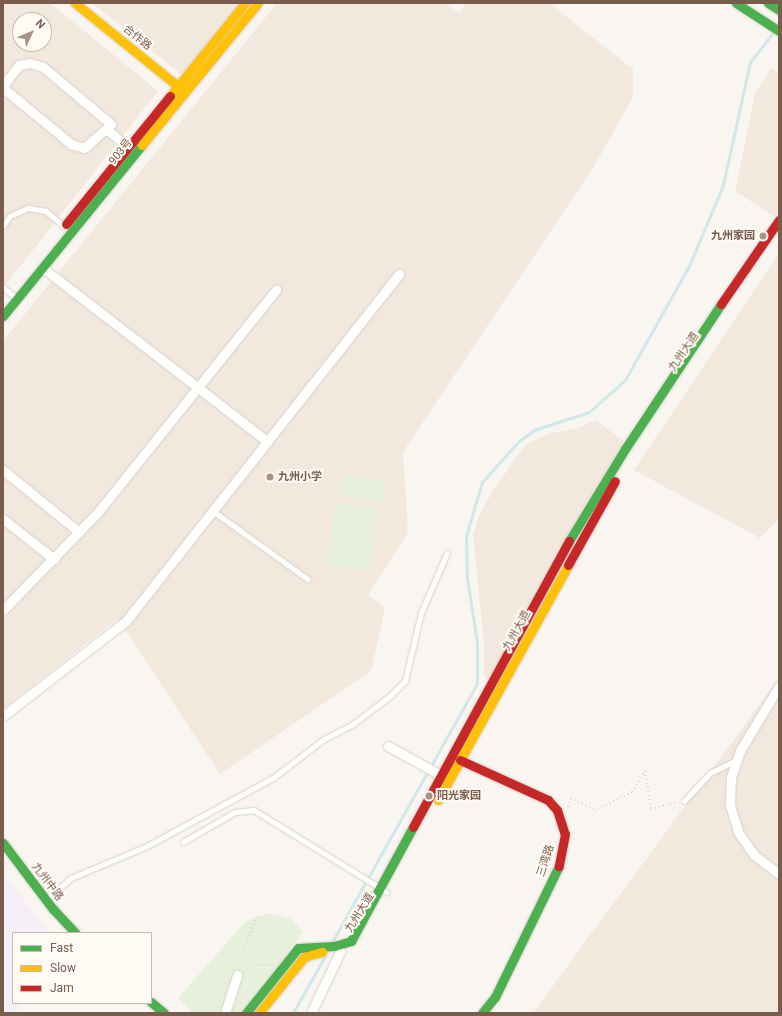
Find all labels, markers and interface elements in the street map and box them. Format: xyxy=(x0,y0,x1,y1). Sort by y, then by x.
north arrow xyxy=(12,12,52,52)
text: N xyxy=(33,17,48,31)
street label: 合作路 xyxy=(120,22,154,54)
street label: 903号 xyxy=(107,136,135,168)
place label: 九州家园 xyxy=(711,229,755,243)
marker: 九州家园 xyxy=(758,231,768,241)
street label: 九州大道 xyxy=(666,330,702,374)
place label: 九州小学 xyxy=(278,470,322,484)
marker: 九州小学 xyxy=(265,472,275,482)
street label: 九州大道 xyxy=(501,609,533,653)
place label: 阳光家园 xyxy=(437,789,481,803)
marker: 阳光家园 xyxy=(424,791,434,801)
street label: 三湾路 xyxy=(535,843,557,879)
street label: 九州中路 xyxy=(28,860,66,904)
street label: 九州大道 xyxy=(343,891,377,935)
legend xyxy=(12,932,152,1004)
text: Fast xyxy=(50,941,73,955)
text: Slow xyxy=(50,961,76,975)
text: Jam xyxy=(50,981,74,995)

